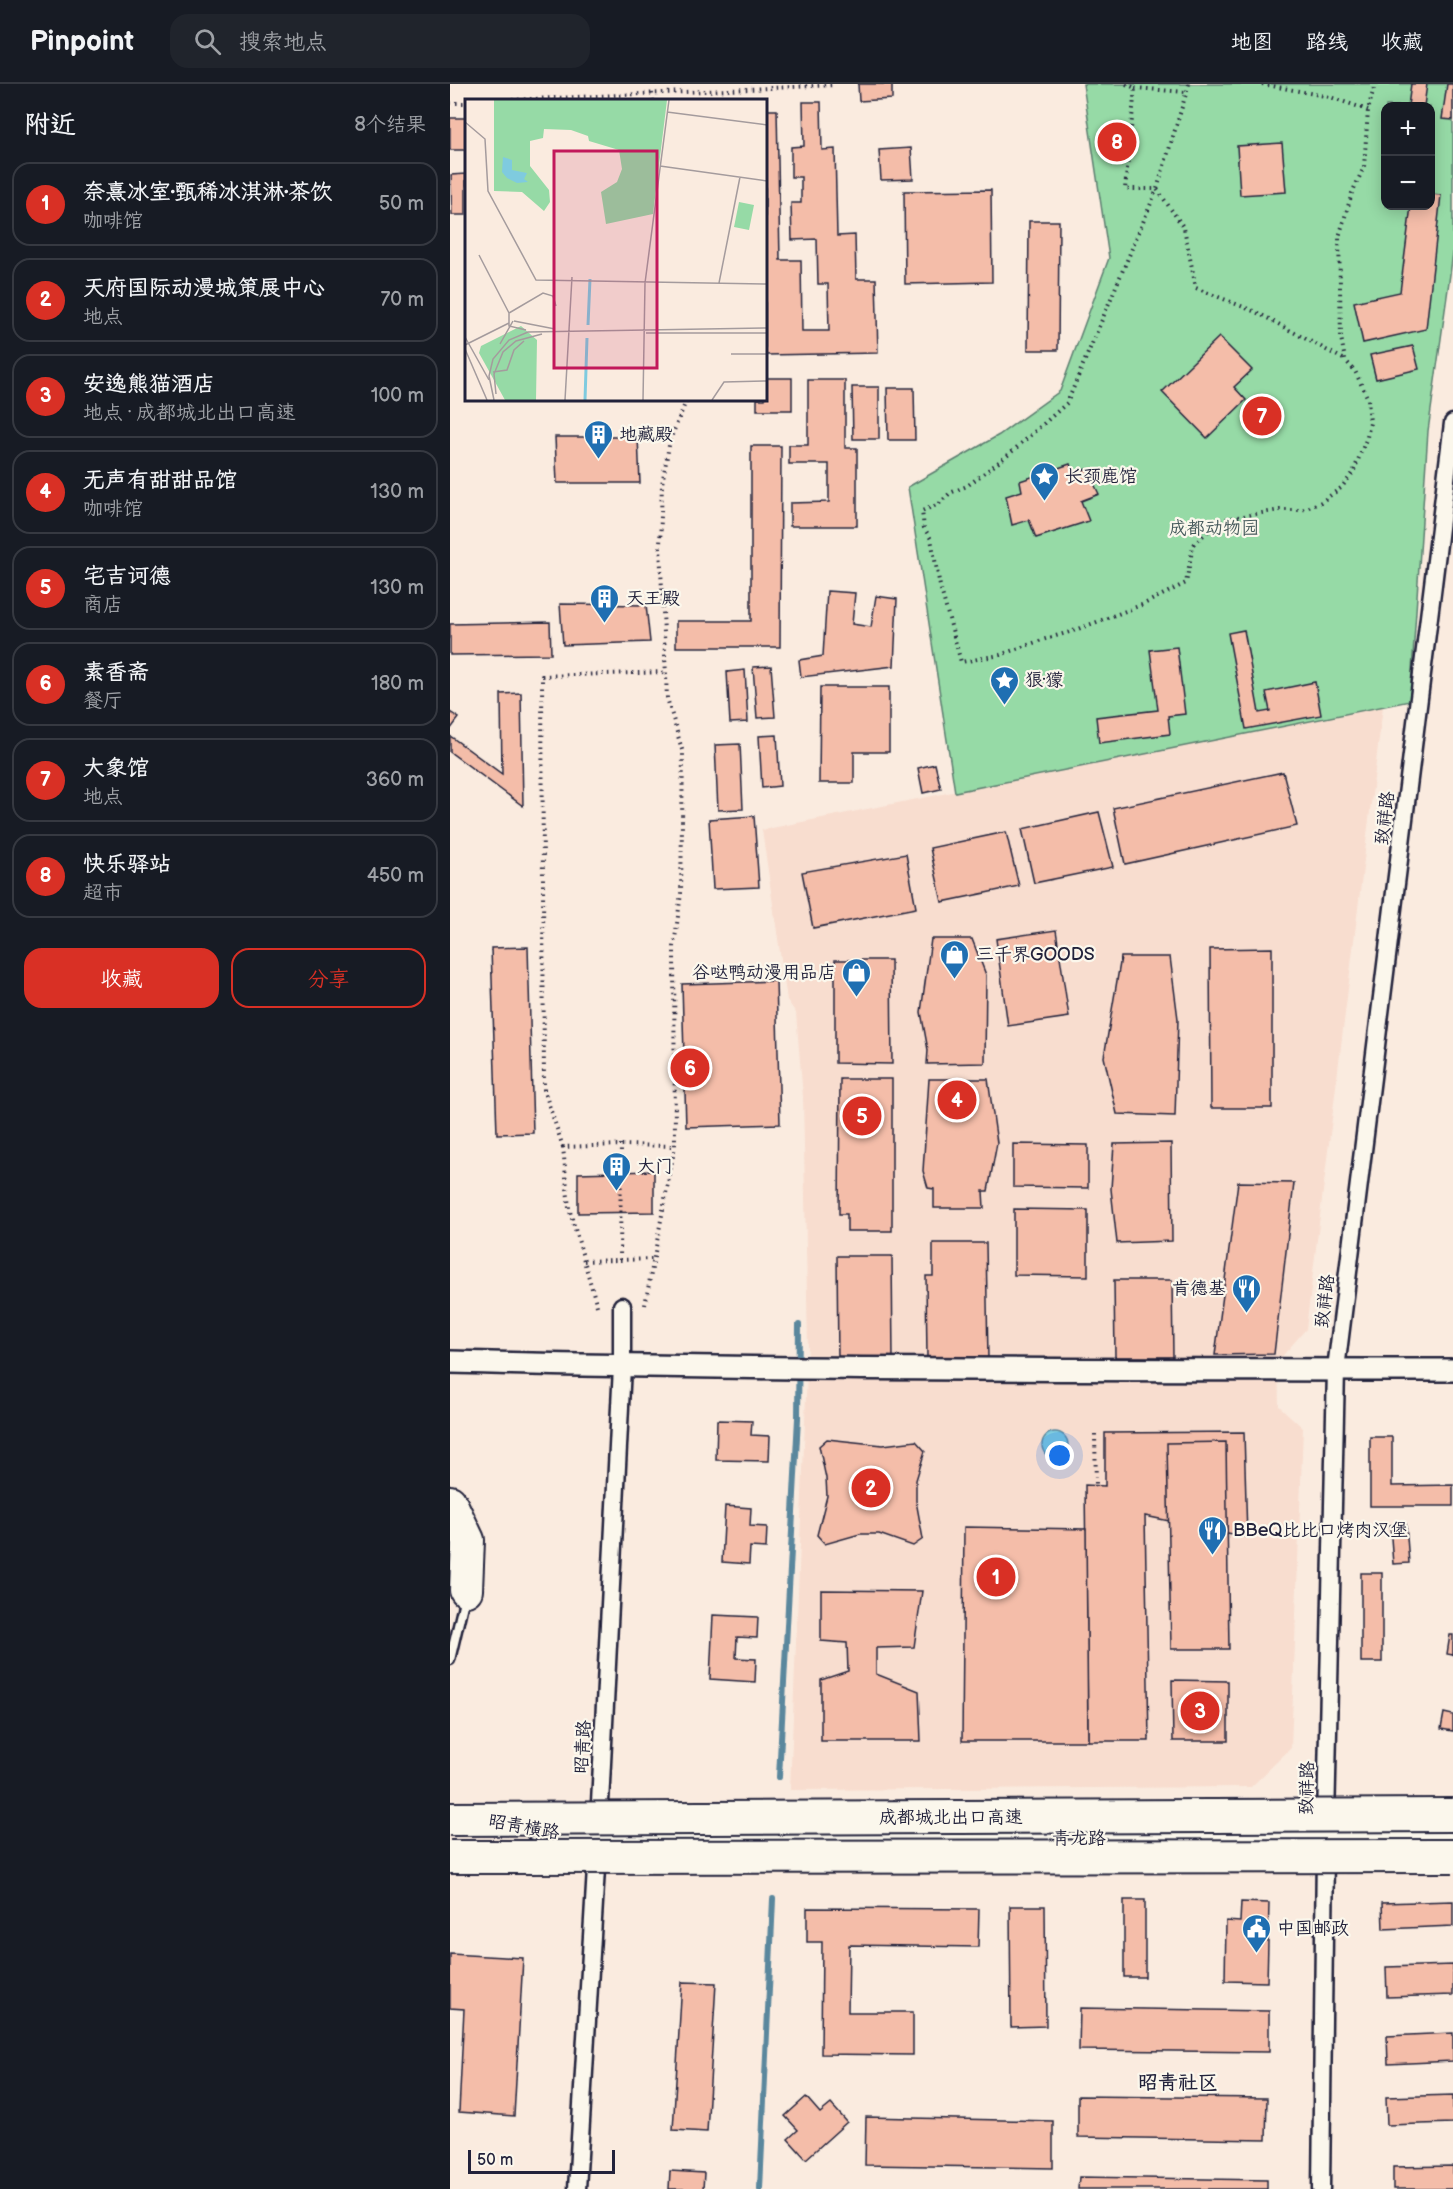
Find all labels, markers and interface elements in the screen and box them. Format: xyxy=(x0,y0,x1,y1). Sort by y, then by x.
search box xyxy=(170,14,590,68)
text: Pinpoint xyxy=(30,25,134,58)
icon: search xyxy=(191,25,224,58)
text: 搜索地点 xyxy=(239,29,327,56)
text: 地图 xyxy=(1231,30,1273,55)
text: 路线 xyxy=(1306,30,1348,55)
text: 收藏 xyxy=(1381,30,1423,55)
inset map xyxy=(465,99,766,400)
map controls xyxy=(1381,102,1435,210)
button: + xyxy=(1381,102,1435,156)
text: 附近 xyxy=(24,110,76,141)
text: 8个结果 xyxy=(354,113,426,137)
pin: 8 xyxy=(1098,120,1136,164)
button: − xyxy=(1381,156,1435,210)
text: 奈熹冰室·甄稀冰淇淋·茶饮 xyxy=(83,179,332,206)
text: 1 xyxy=(41,192,50,216)
text: 50 m xyxy=(379,192,424,216)
text: 咖啡馆 xyxy=(83,209,143,233)
text: 天府国际动漫城策展中心 xyxy=(83,275,325,302)
text: 2 xyxy=(40,288,51,312)
text: 70 m xyxy=(380,288,424,312)
text: 地点 xyxy=(83,305,123,329)
text: 安逸熊猫酒店 xyxy=(83,371,215,398)
text: 3 xyxy=(40,384,51,408)
text: 100 m xyxy=(371,384,424,408)
pin: 7 xyxy=(1242,394,1282,438)
text: 地点 · 成都城北出口高速 xyxy=(83,401,296,425)
building icon: 地藏殿 xyxy=(582,418,614,460)
place label: 地藏殿 xyxy=(619,424,673,445)
place icon: 长颈鹿馆 xyxy=(1028,460,1060,502)
place label: 长颈鹿馆 xyxy=(1065,466,1137,487)
text: 无声有甜甜品馆 xyxy=(83,467,237,494)
text: 4 xyxy=(40,480,51,504)
text: 130 m xyxy=(370,480,424,504)
text: 咖啡馆 xyxy=(83,497,143,521)
park label: 成都动物园 xyxy=(1169,518,1259,539)
text: 宅吉诃德 xyxy=(83,563,171,590)
text: 5 xyxy=(40,576,51,600)
text: 130 m xyxy=(370,576,424,600)
building icon: 天王殿 xyxy=(589,582,621,624)
place label: 天王殿 xyxy=(626,588,680,609)
text: 商店 xyxy=(83,593,123,617)
text: 素香斋 xyxy=(83,659,149,686)
place icon: 狼·獴 xyxy=(988,664,1020,706)
place label: 狼·獴 xyxy=(1025,670,1063,691)
text: 6 xyxy=(39,672,52,696)
text: 180 m xyxy=(371,672,424,696)
text: 餐厅 xyxy=(83,689,123,713)
text: 大象馆 xyxy=(83,755,149,782)
text: 7 xyxy=(40,768,51,792)
text: 360 m xyxy=(366,768,424,792)
text: 地点 xyxy=(83,785,123,809)
street label: 致祥路 xyxy=(1371,790,1399,846)
text: 快乐驿站 xyxy=(83,851,171,878)
text: 8 xyxy=(39,864,52,888)
text: 450 m xyxy=(367,864,424,888)
text: 超市 xyxy=(83,881,123,905)
shop icon: 三千界GOODS xyxy=(939,938,971,980)
place label: 三千界GOODS xyxy=(976,944,1095,965)
button: 收藏 xyxy=(24,948,219,1008)
button: 分享 xyxy=(231,948,426,1008)
shop icon: 谷哒鸭动漫用品店 xyxy=(841,956,873,998)
place label: 谷哒鸭动漫用品店 xyxy=(692,962,836,983)
pin: 6 xyxy=(670,1046,710,1090)
pin: 4 xyxy=(938,1078,976,1122)
pin: 5 xyxy=(842,1094,882,1138)
building icon: 大门 xyxy=(600,1150,632,1192)
place label: 大门 xyxy=(637,1156,673,1177)
restaurant icon: 肯德基 xyxy=(1231,1272,1263,1314)
street label: 致祥路 xyxy=(1311,1273,1339,1329)
place label: 肯德基 xyxy=(1172,1278,1226,1299)
your location xyxy=(1045,1441,1074,1470)
pin: 2 xyxy=(852,1466,890,1510)
restaurant icon: BBeQ比比口烤肉汉堡 xyxy=(1196,1514,1228,1556)
place label: BBeQ比比口烤肉汉堡 xyxy=(1233,1520,1408,1541)
pin: 1 xyxy=(976,1554,1016,1600)
pin: 3 xyxy=(1180,1688,1220,1734)
street label: 昭青路 xyxy=(571,1719,595,1775)
street label: 致祥路 xyxy=(1296,1761,1318,1815)
street label: 成都城北出口高速 xyxy=(879,1807,1023,1828)
street label: 昭青横路 xyxy=(487,1810,561,1844)
street label: 青龙路 xyxy=(1052,1828,1106,1849)
public building icon: 中国邮政 xyxy=(1240,1912,1272,1954)
place label: 中国邮政 xyxy=(1277,1918,1349,1939)
district label: 昭青社区 xyxy=(1138,2071,1218,2095)
scale bar xyxy=(468,2147,615,2174)
text: 50 m xyxy=(477,2151,513,2170)

